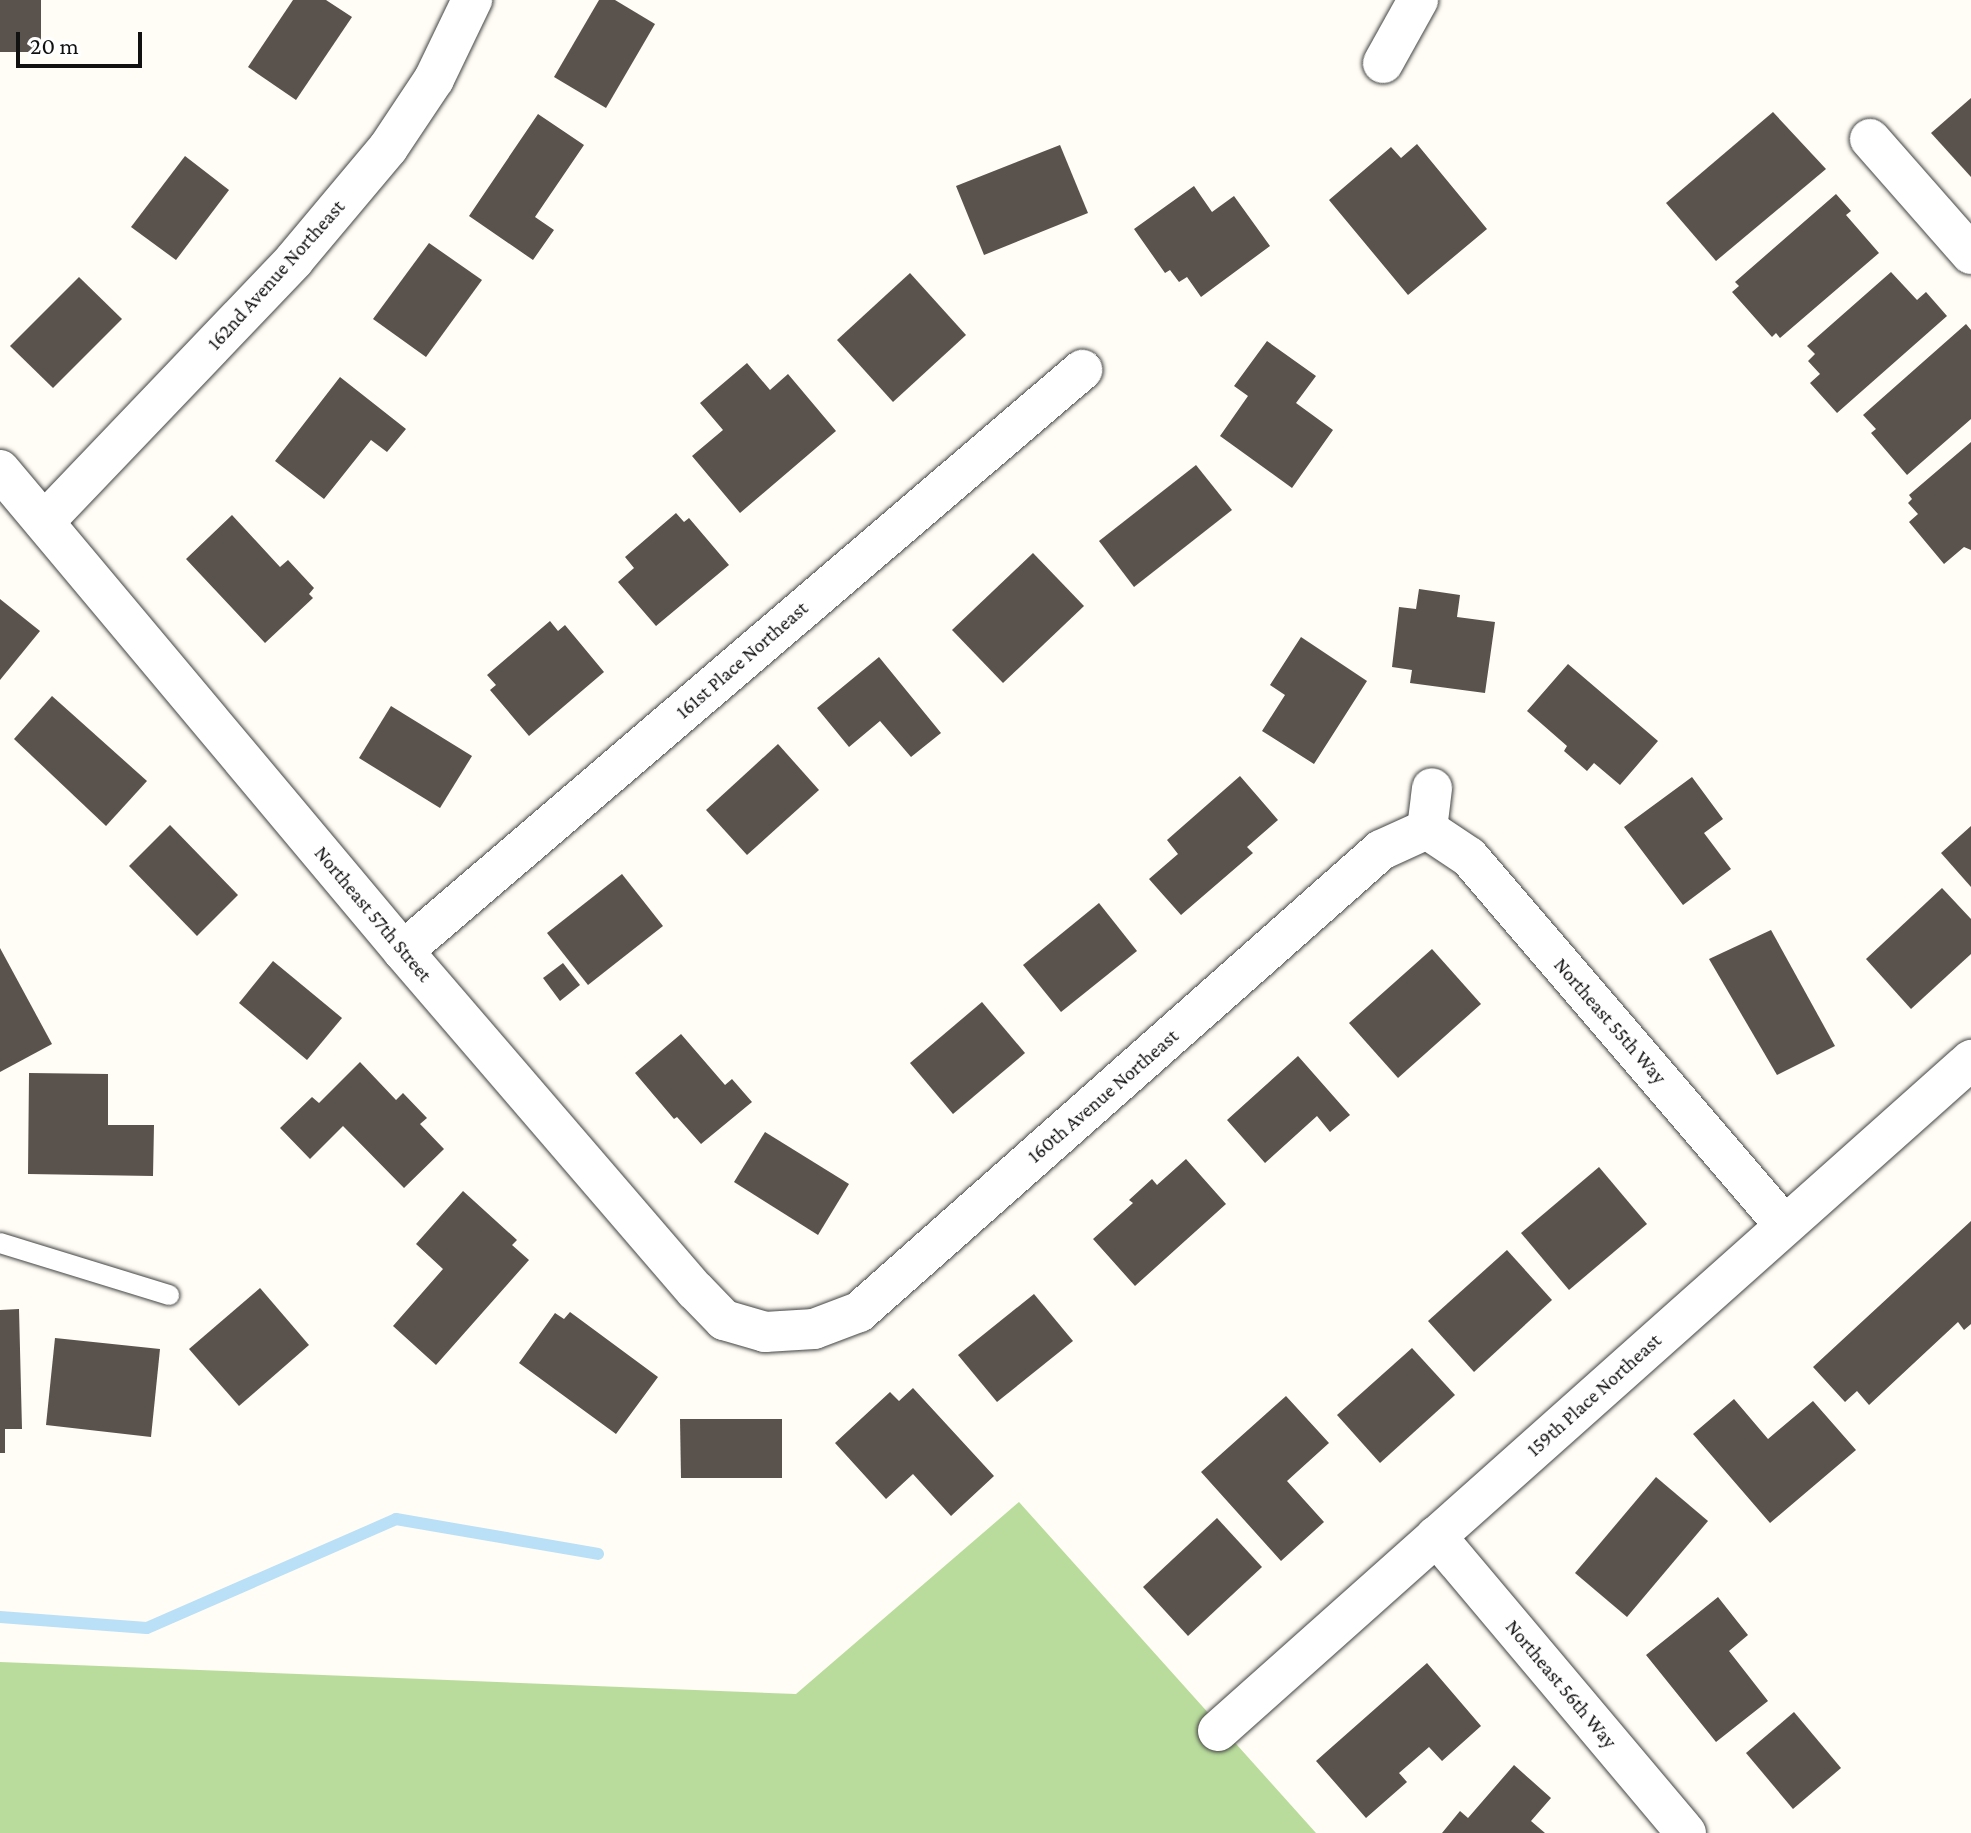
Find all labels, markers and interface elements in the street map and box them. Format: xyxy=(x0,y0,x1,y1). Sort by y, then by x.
scale bar xyxy=(20,16,146,66)
text: 20 m xyxy=(30,32,79,59)
street label: 162nd Avenue Northeast xyxy=(202,195,350,355)
street label: 161st Place Northeast xyxy=(671,596,813,724)
street label: Northeast 57th Street xyxy=(309,841,437,987)
street label: Northeast 55th Way xyxy=(1549,953,1671,1089)
street label: 160th Avenue Northeast xyxy=(1023,1024,1183,1168)
street label: 159th Place Northeast xyxy=(1522,1328,1666,1462)
street label: Northeast 56th Way xyxy=(1500,1615,1622,1753)

